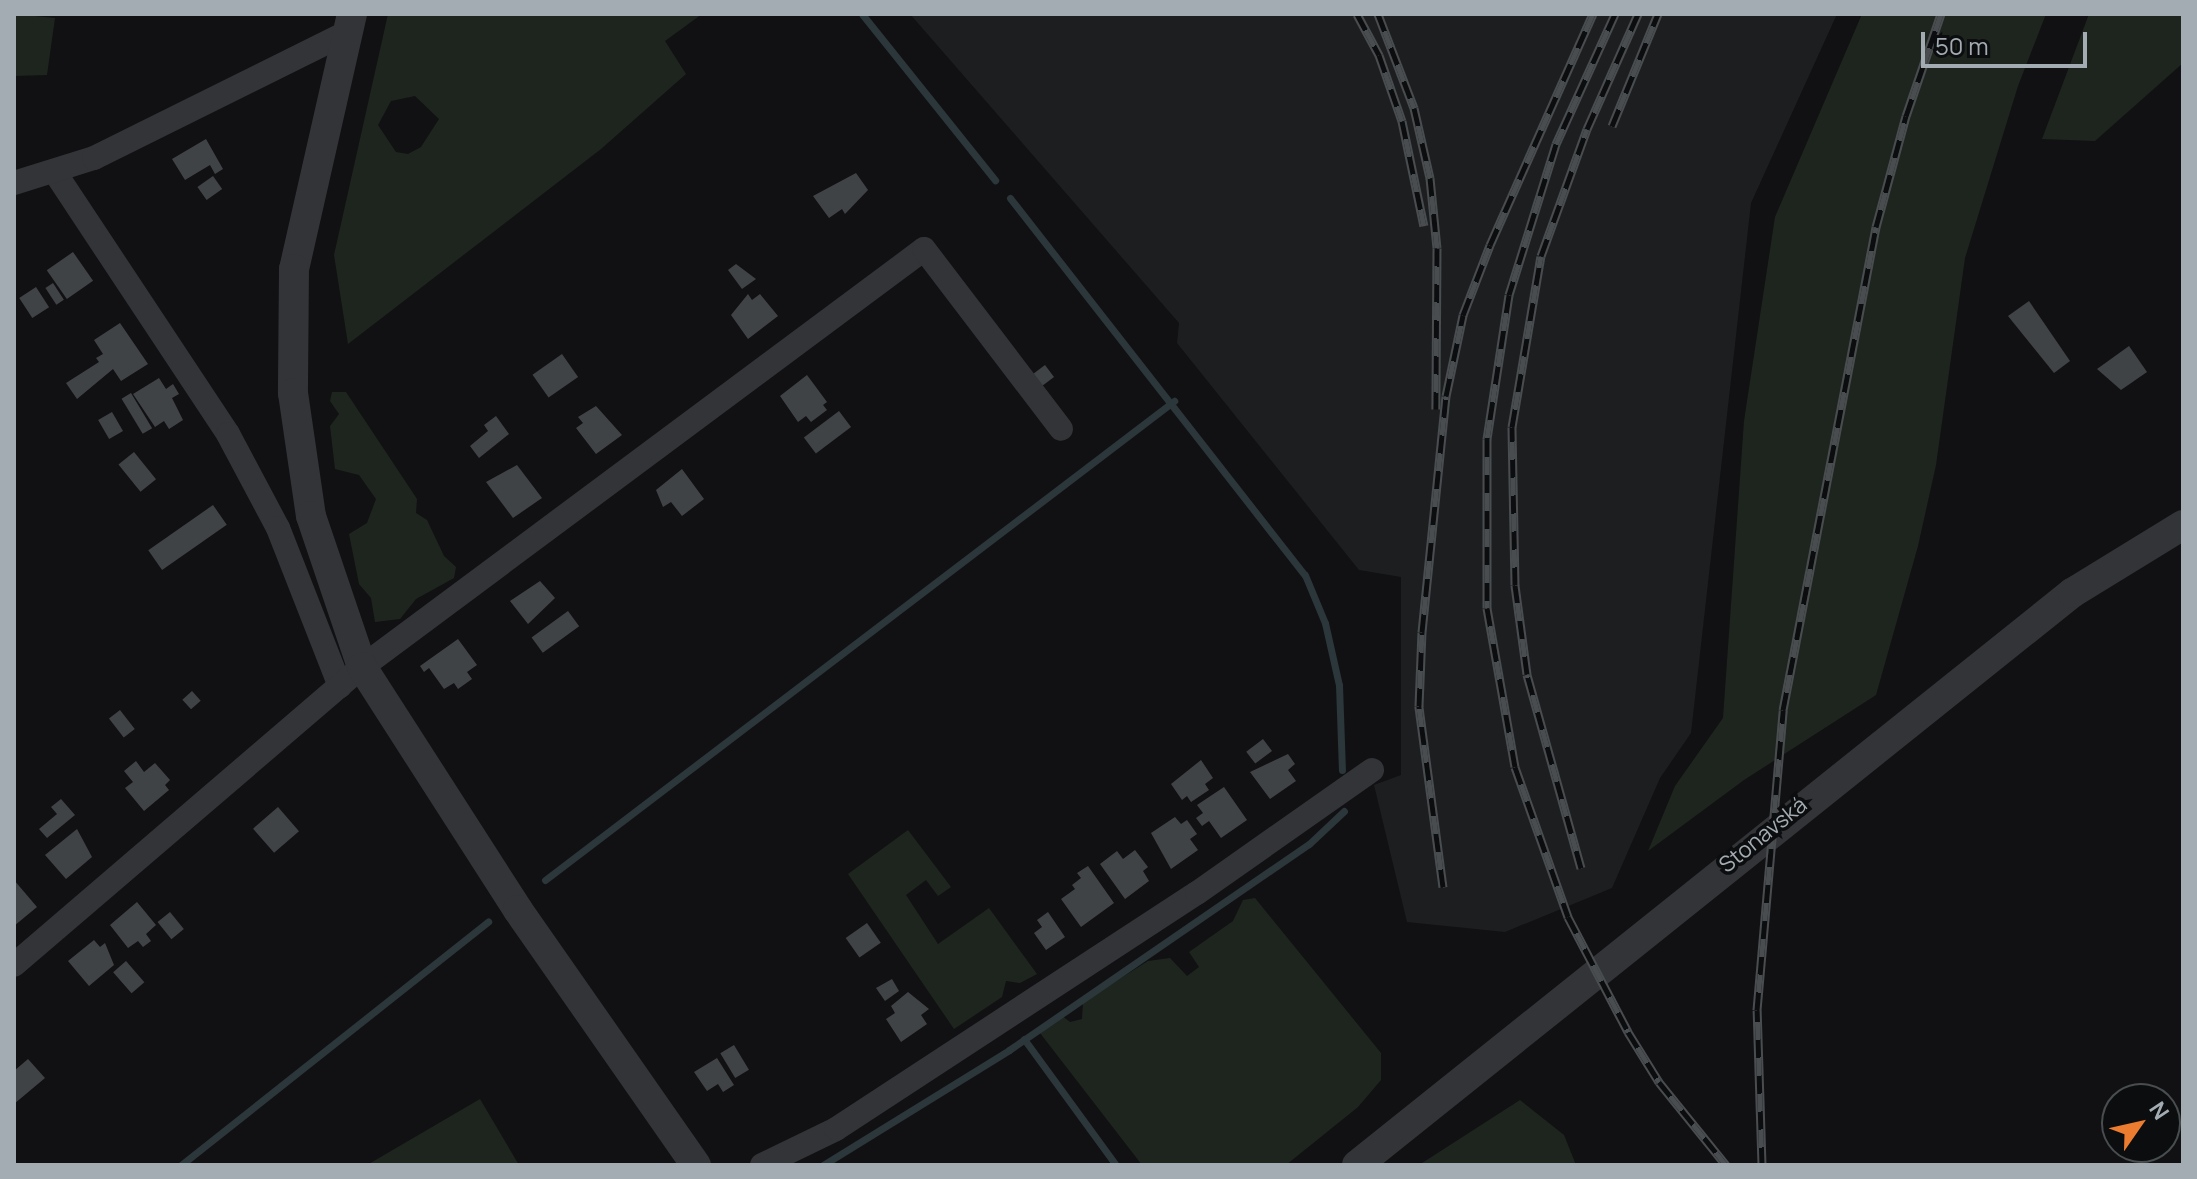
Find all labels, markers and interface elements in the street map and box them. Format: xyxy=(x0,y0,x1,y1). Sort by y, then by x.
scale bar xyxy=(1925,16,2091,66)
text: 50 m xyxy=(1935,29,1989,62)
street label: Stonavská xyxy=(1714,792,1812,878)
north arrow xyxy=(2101,1083,2181,1163)
text: N xyxy=(2142,1096,2176,1126)

